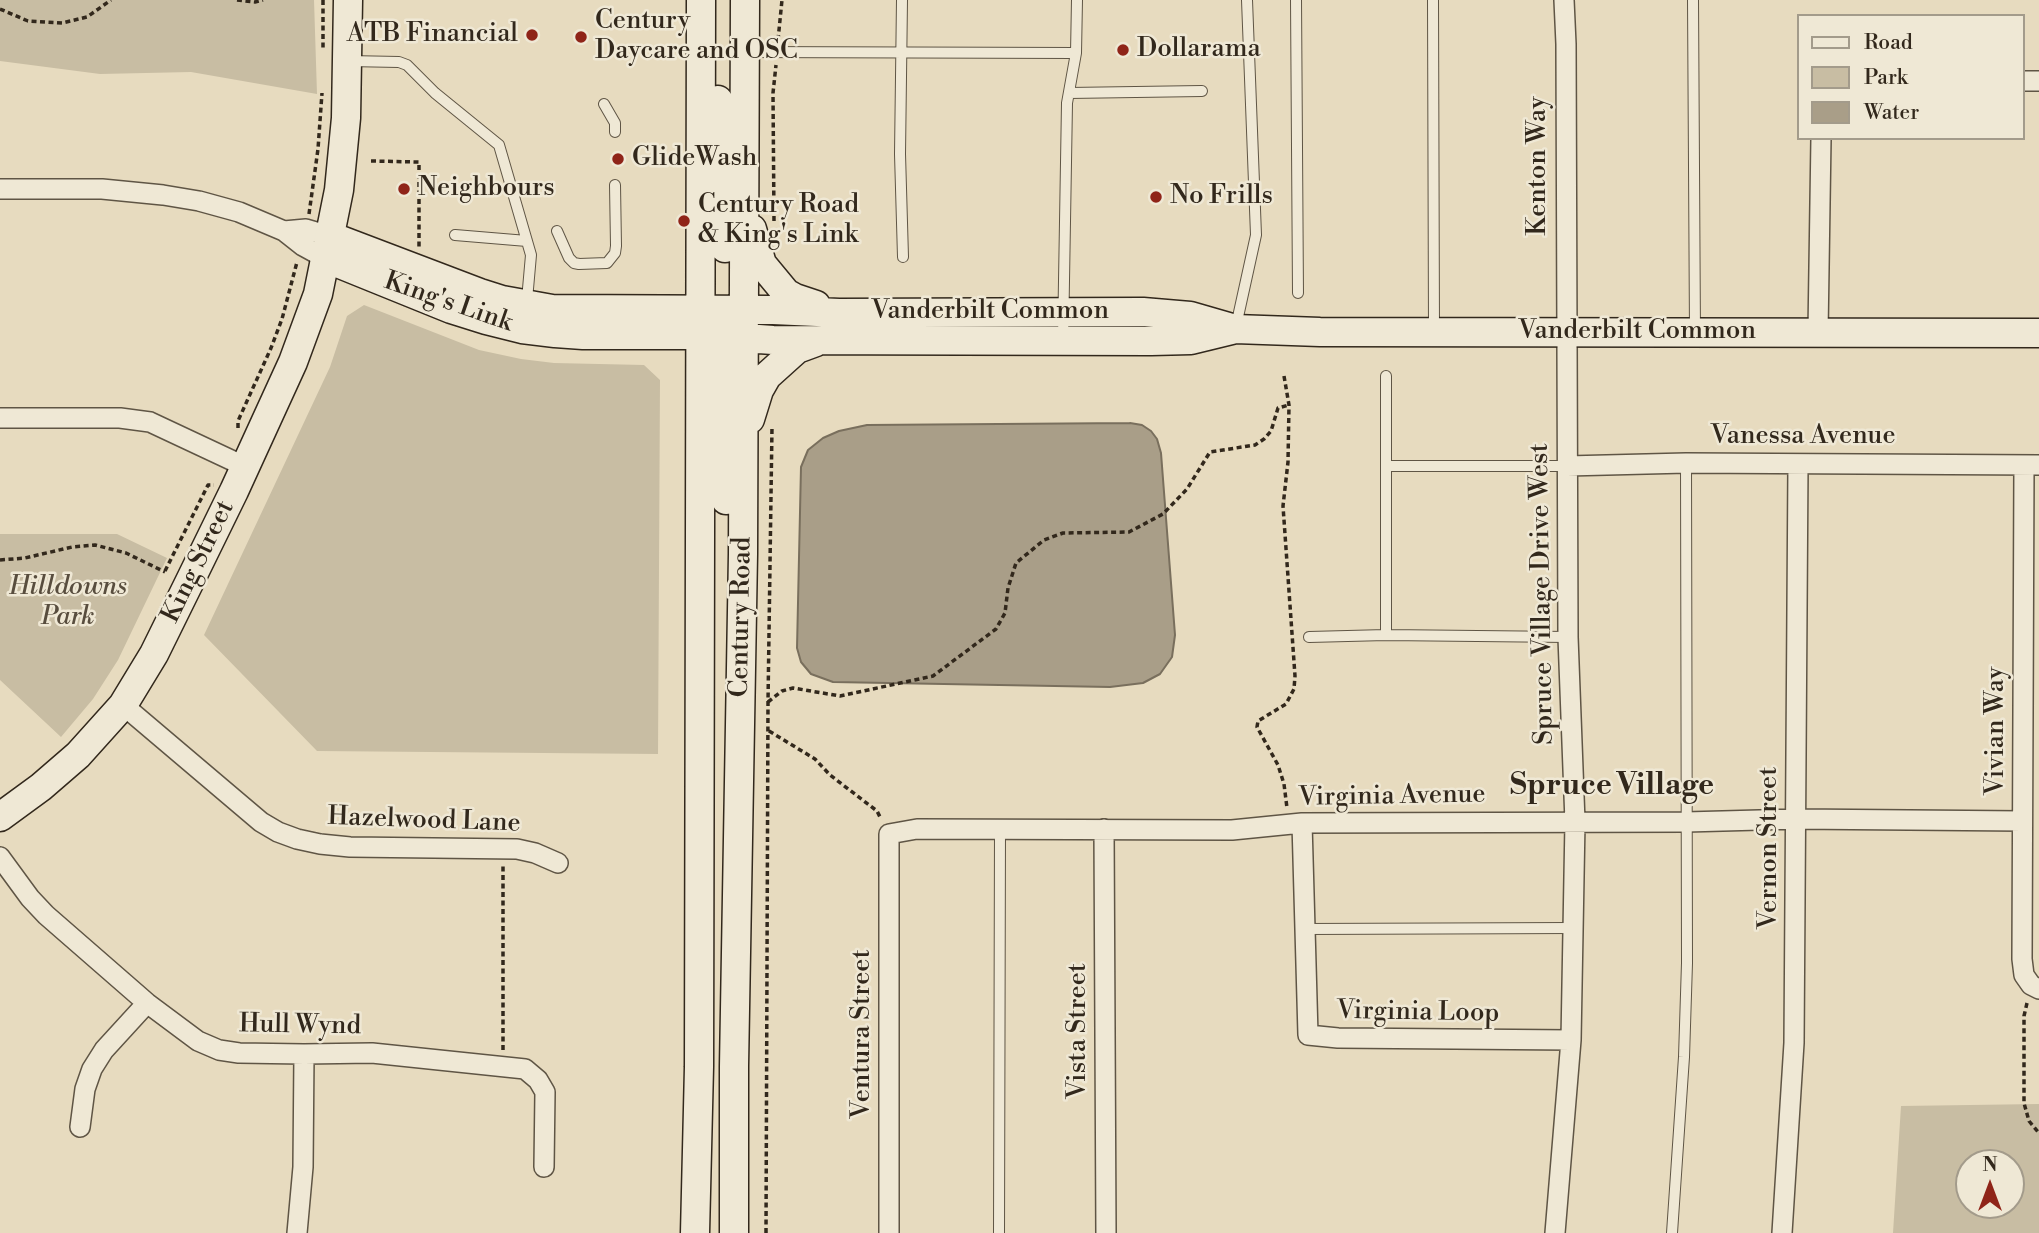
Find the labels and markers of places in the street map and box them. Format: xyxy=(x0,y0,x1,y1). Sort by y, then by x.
place label: Century Daycare and OSC xyxy=(595,6,798,68)
place label: ATB Financial xyxy=(347,19,518,51)
marker: ATB Financial xyxy=(524,27,540,43)
marker: Century Daycare and OSC xyxy=(573,29,589,45)
place label: Dollarama xyxy=(1137,34,1261,66)
marker: Dollarama xyxy=(1115,42,1131,58)
place label: GlideWash xyxy=(632,143,757,175)
marker: GlideWash xyxy=(610,151,626,167)
place label: Neighbours xyxy=(418,173,555,205)
marker: Neighbours xyxy=(396,181,412,197)
place label: No Frills xyxy=(1170,181,1273,213)
marker: No Frills xyxy=(1148,189,1164,205)
place label: Century Road & King's Link xyxy=(698,190,859,252)
marker: Century Road & King's Link xyxy=(676,213,692,229)

